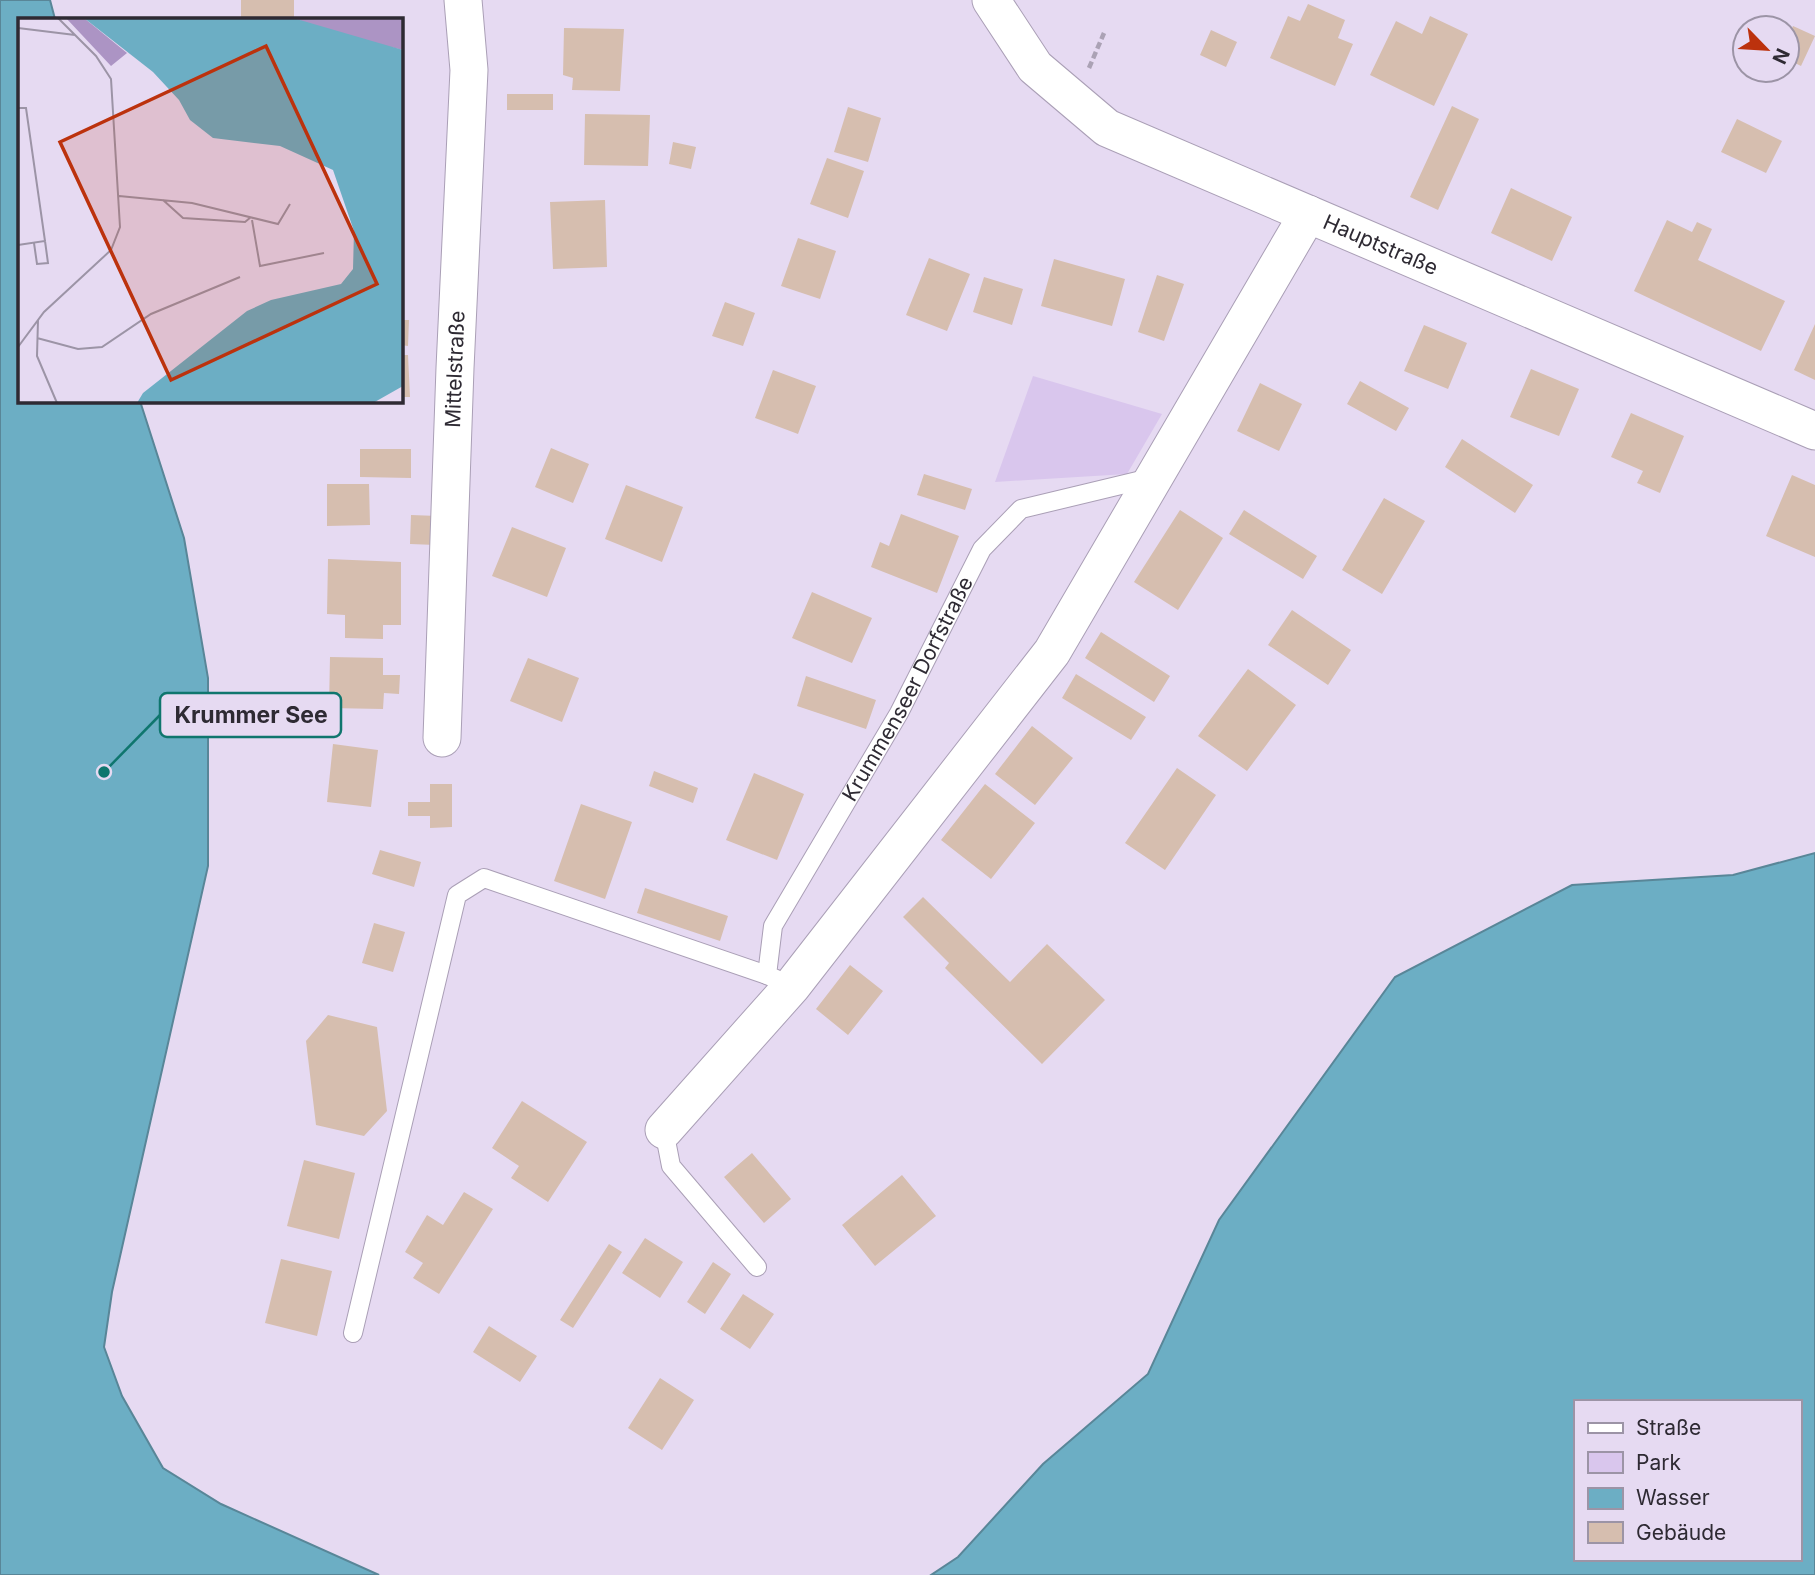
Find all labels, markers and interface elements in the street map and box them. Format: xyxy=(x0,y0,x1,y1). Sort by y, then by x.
north arrow xyxy=(1731,14,1801,84)
inset map xyxy=(18,18,402,402)
text: N xyxy=(1767,45,1794,67)
street label: Hauptstraße xyxy=(1320,209,1442,280)
street label: Mittelstraße xyxy=(440,310,470,428)
street label: Krummenseer Dorfstraße xyxy=(837,572,978,806)
callout: Krummer See xyxy=(160,693,341,737)
text: Krummer See xyxy=(174,701,328,729)
legend xyxy=(1574,1400,1801,1561)
text: Straße xyxy=(1636,1415,1701,1440)
text: Park xyxy=(1636,1450,1681,1475)
text: Wasser xyxy=(1636,1485,1710,1510)
text: Gebäude xyxy=(1636,1520,1726,1545)

